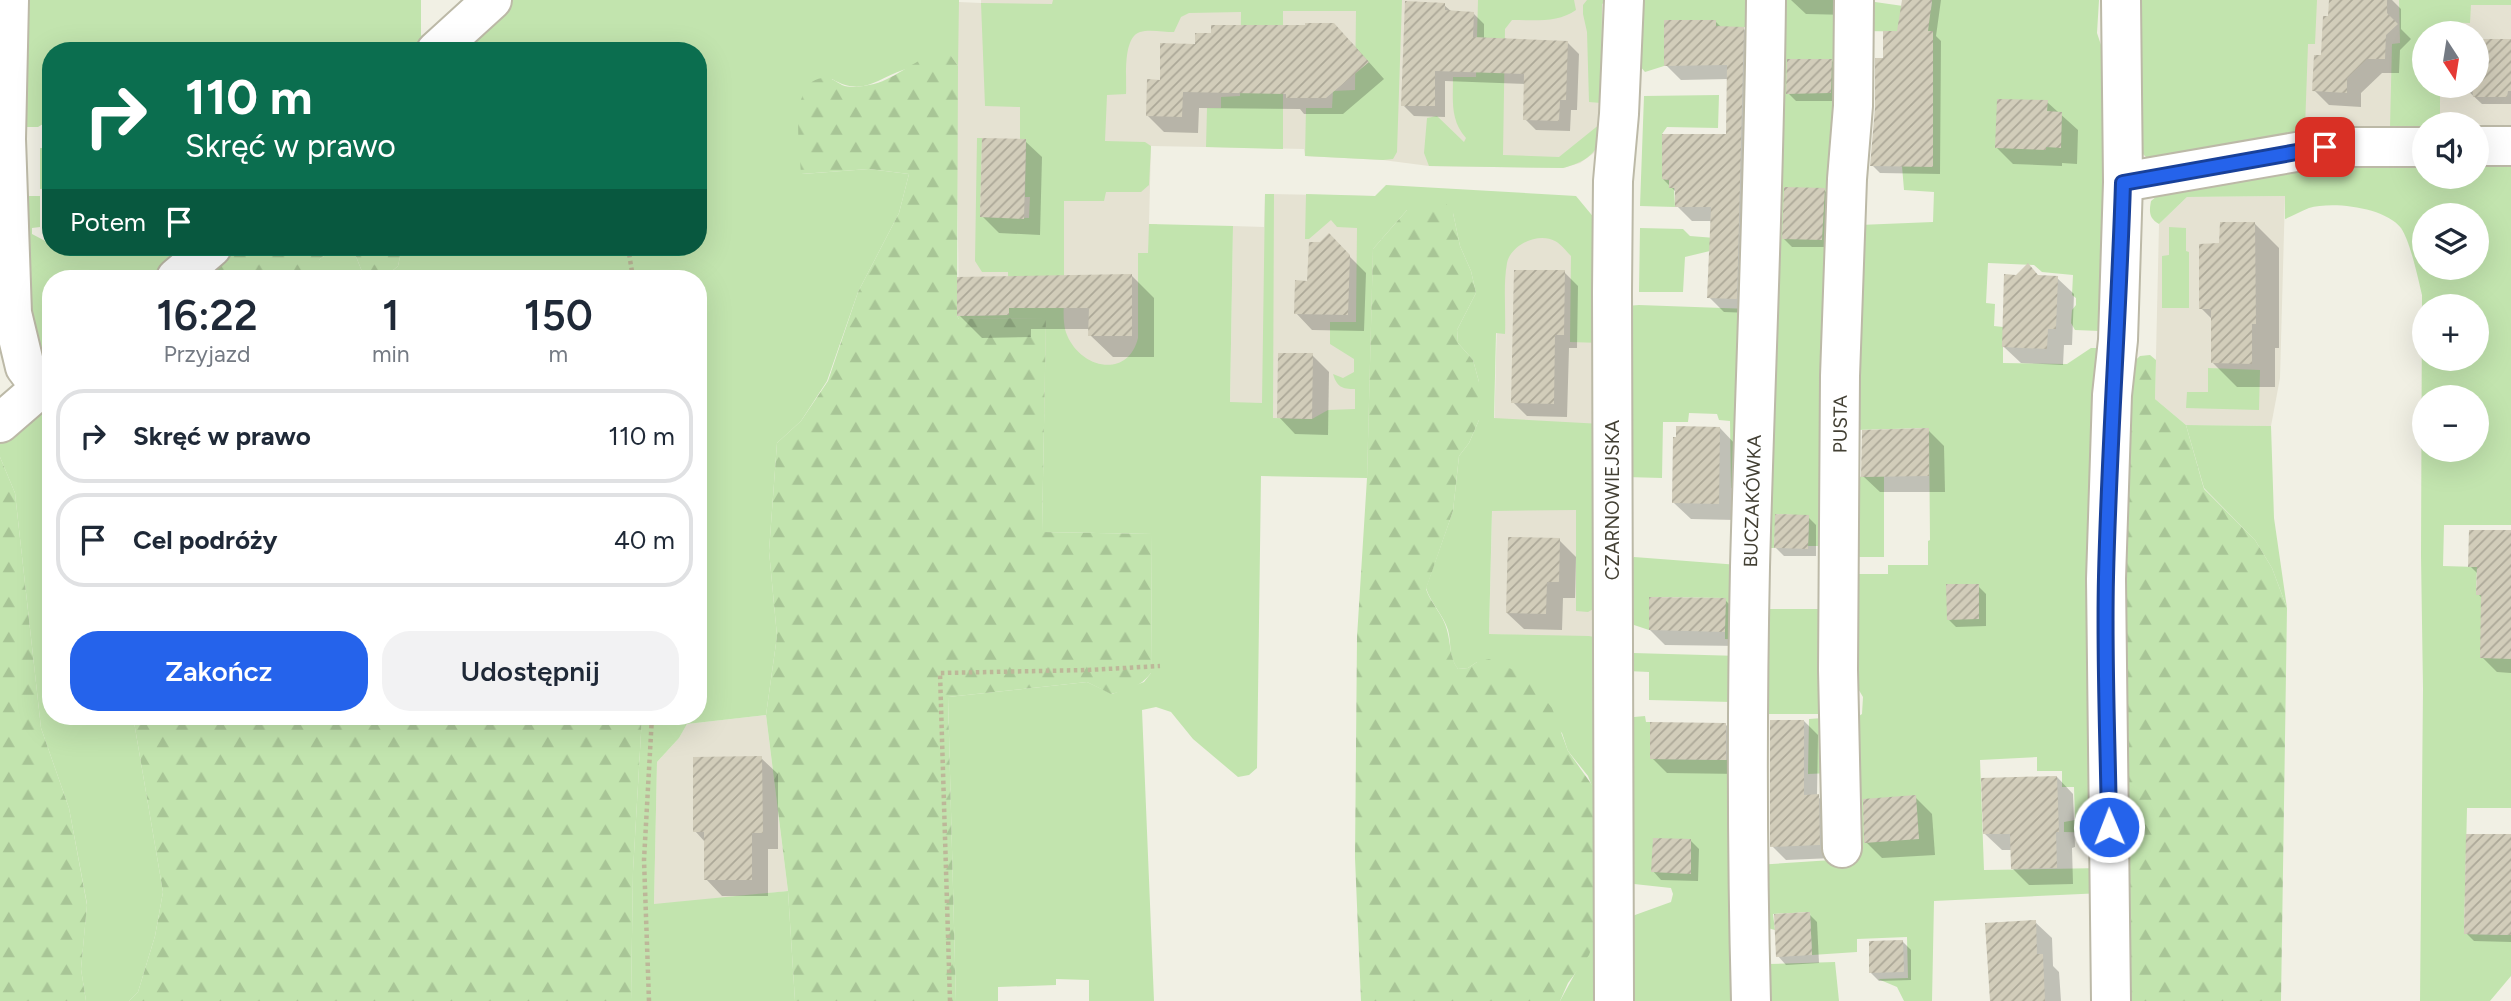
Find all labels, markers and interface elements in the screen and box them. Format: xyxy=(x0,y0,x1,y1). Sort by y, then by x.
north arrow xyxy=(2412,21,2488,98)
map controls xyxy=(2412,21,2489,462)
text: 110 m xyxy=(185,67,313,126)
icon: right xyxy=(70,70,161,161)
button: sound xyxy=(2412,112,2489,189)
pin xyxy=(2295,117,2355,177)
text: Skręć w prawo xyxy=(185,127,396,165)
icon: arrive xyxy=(2306,128,2344,166)
icon: arrive xyxy=(160,203,198,241)
button: layers xyxy=(2412,203,2489,280)
text: Potem xyxy=(70,206,146,238)
text: 16:22 xyxy=(156,290,258,341)
text: 1 xyxy=(382,290,400,341)
text: 150 xyxy=(524,290,593,341)
button: + xyxy=(2412,294,2489,371)
text: Przyjazd xyxy=(163,340,250,368)
text: min xyxy=(372,340,410,368)
text: m xyxy=(549,340,568,368)
button: − xyxy=(2412,385,2489,462)
street label: PUSTA xyxy=(1828,395,1851,453)
icon: right xyxy=(74,417,112,455)
text: Skręć w prawo xyxy=(133,420,311,452)
text: 110 m xyxy=(608,420,675,452)
street label: CZARNOWIEJSKA xyxy=(1601,420,1624,580)
street label: BUCZAKÓWKA xyxy=(1738,434,1766,568)
icon: arrive xyxy=(74,521,112,559)
text: Cel podróży xyxy=(133,524,277,556)
text: 40 m xyxy=(614,524,675,556)
button: Zakończ xyxy=(70,631,368,711)
button: Udostępnij xyxy=(382,631,679,711)
position arrow xyxy=(2072,790,2146,864)

